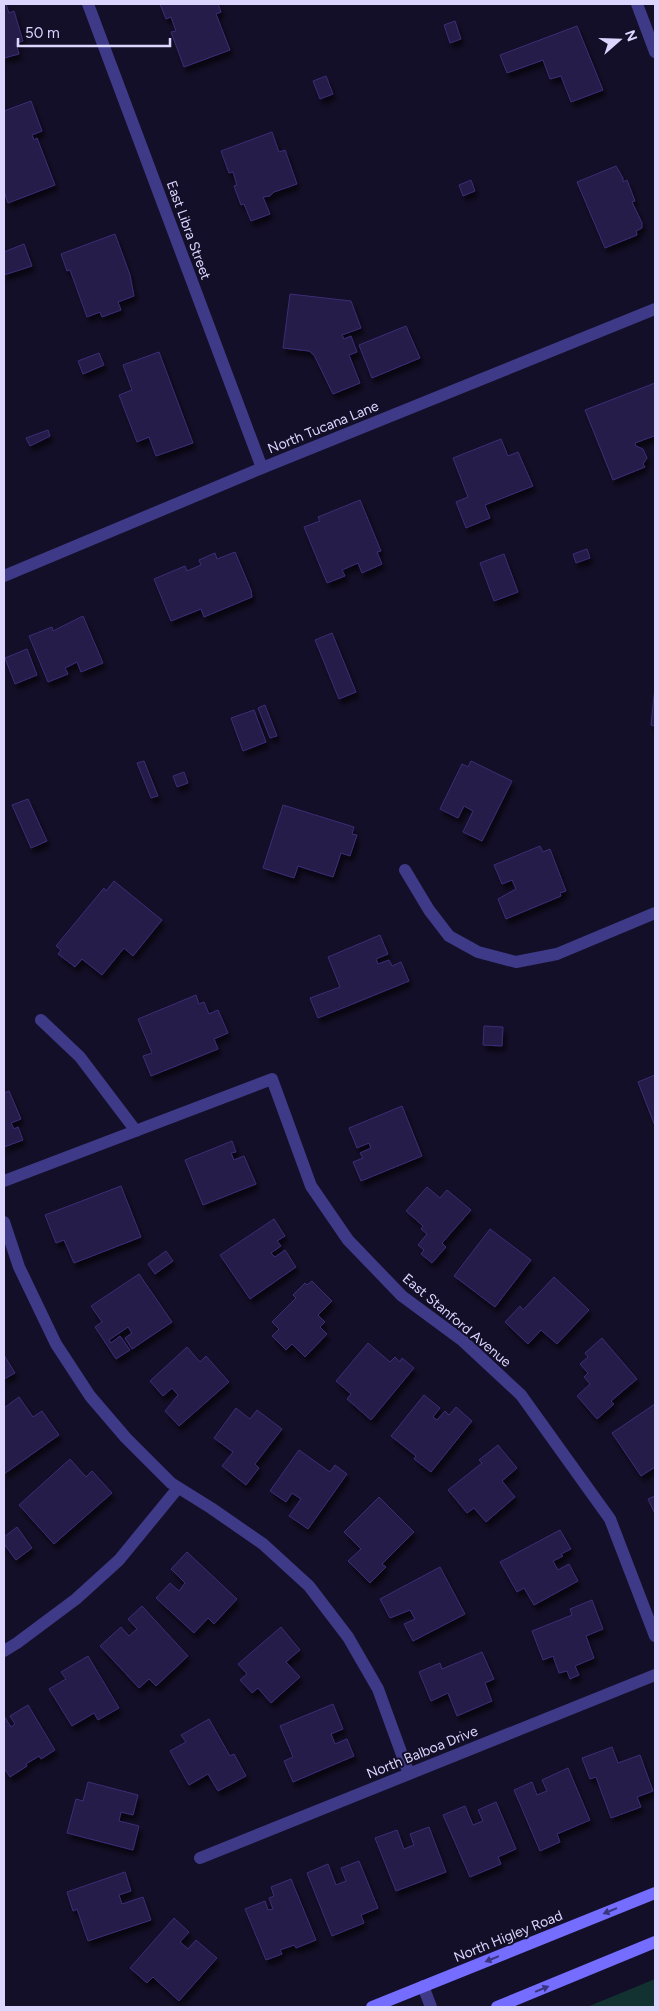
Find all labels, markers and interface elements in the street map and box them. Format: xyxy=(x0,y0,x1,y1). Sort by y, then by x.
scale bar xyxy=(18,15,170,47)
north arrow xyxy=(594,15,644,65)
text: 50 m xyxy=(25,24,60,42)
text: N xyxy=(621,28,641,44)
street label: East Libra Street xyxy=(163,178,214,282)
street label: North Tucana Lane xyxy=(265,397,381,457)
street label: East Stanford Avenue xyxy=(399,1270,515,1371)
street label: North Balboa Drive xyxy=(364,1722,481,1783)
street label: North Higley Road xyxy=(451,1907,565,1966)
one-way arrow xyxy=(602,1907,617,1915)
one-way arrow xyxy=(484,1955,499,1963)
one-way arrow xyxy=(535,1984,549,1992)

